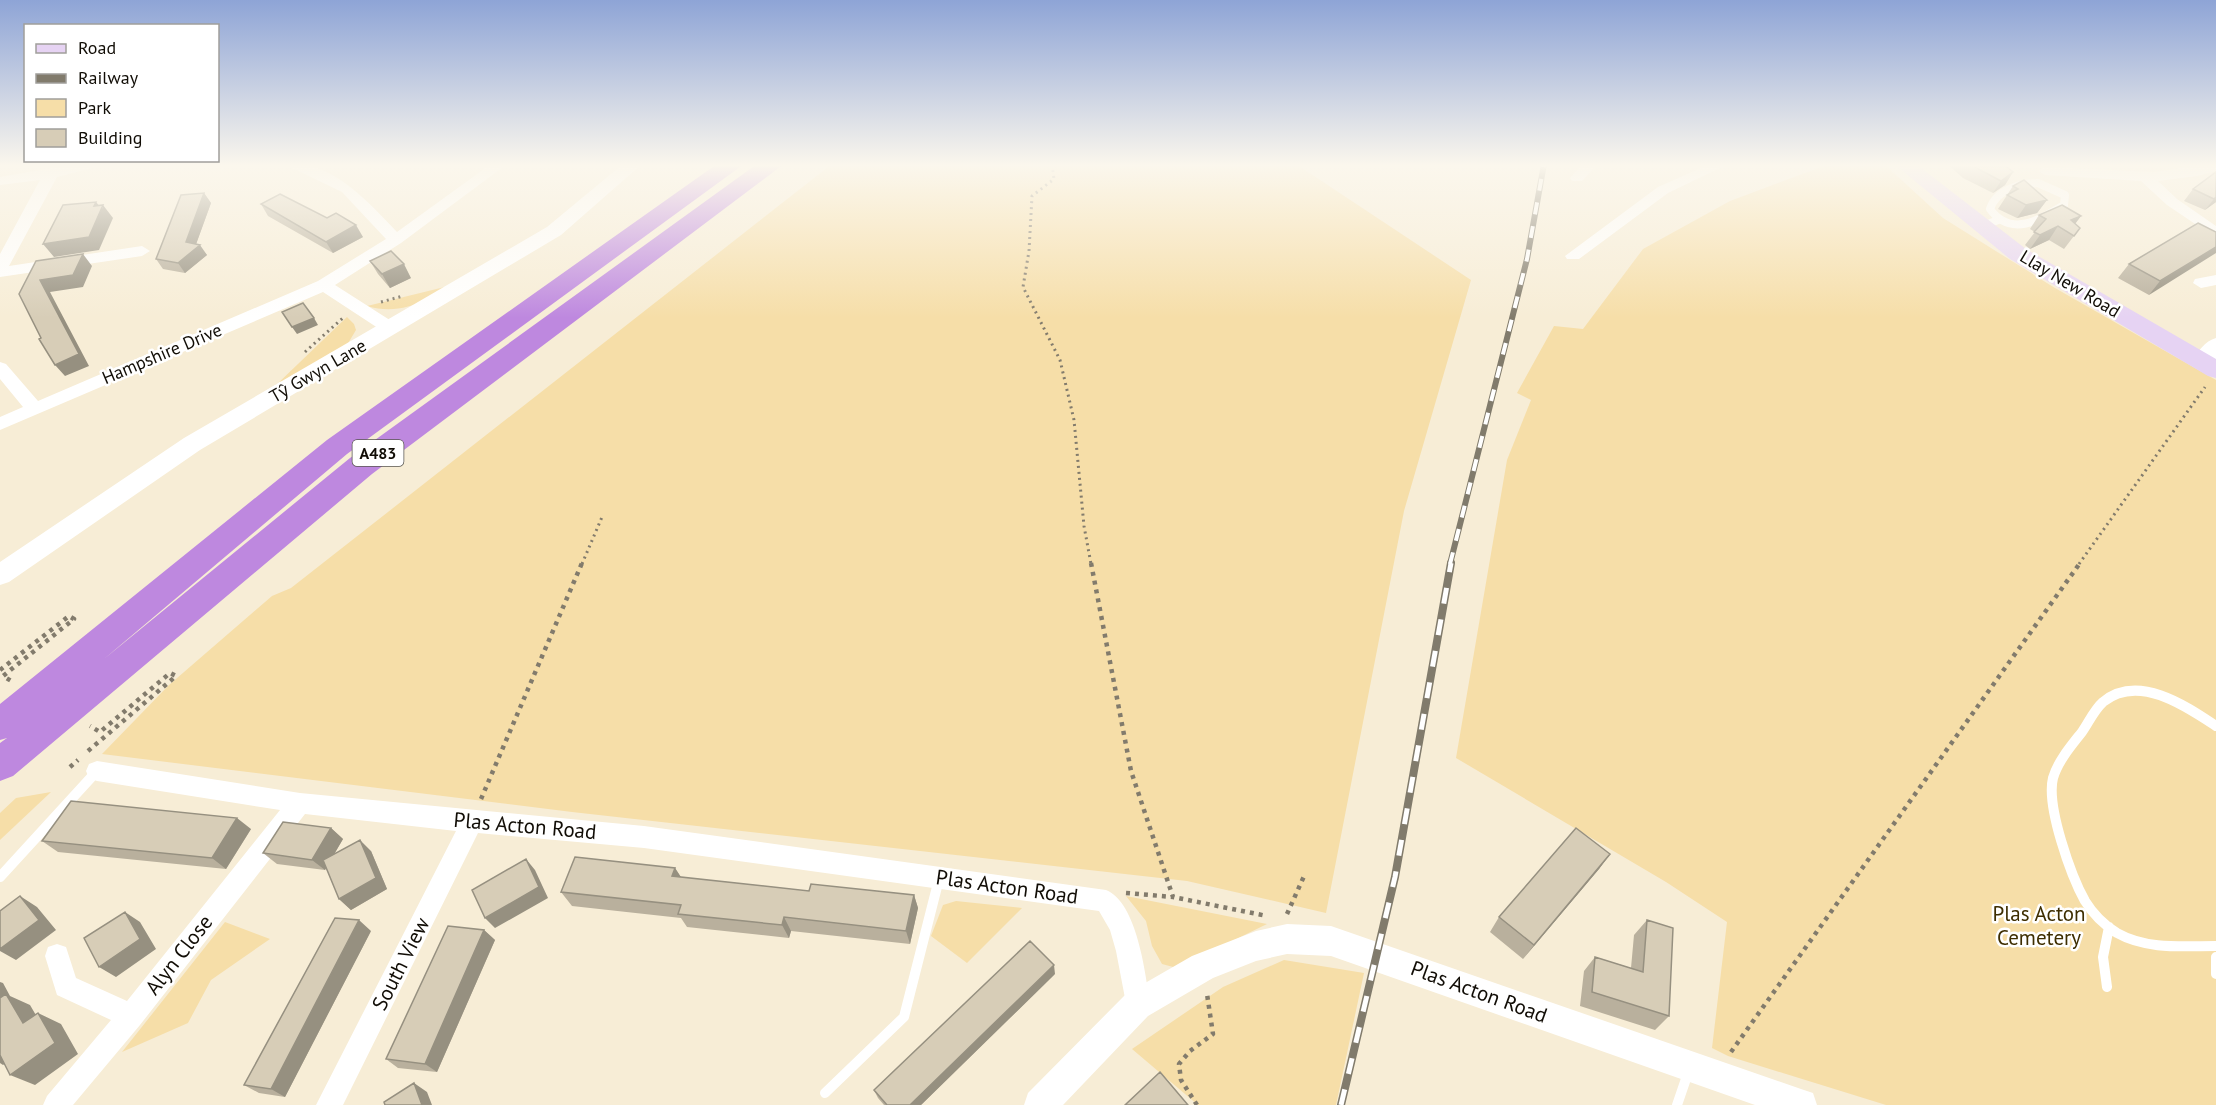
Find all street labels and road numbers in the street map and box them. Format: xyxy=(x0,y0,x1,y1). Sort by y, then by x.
street label: Llay New Road xyxy=(2016,245,2125,322)
street label: Hampshire Drive xyxy=(98,318,225,389)
street label: Tŷ Gwyn Lane xyxy=(265,334,370,408)
road number: A483 xyxy=(352,440,404,466)
street label: Plas Acton Road xyxy=(453,806,598,845)
street label: Plas Acton Road xyxy=(934,863,1080,910)
street label: Alyn Close xyxy=(139,909,218,1000)
street label: South View xyxy=(366,912,436,1015)
street label: Plas Acton Road xyxy=(1407,954,1551,1029)

